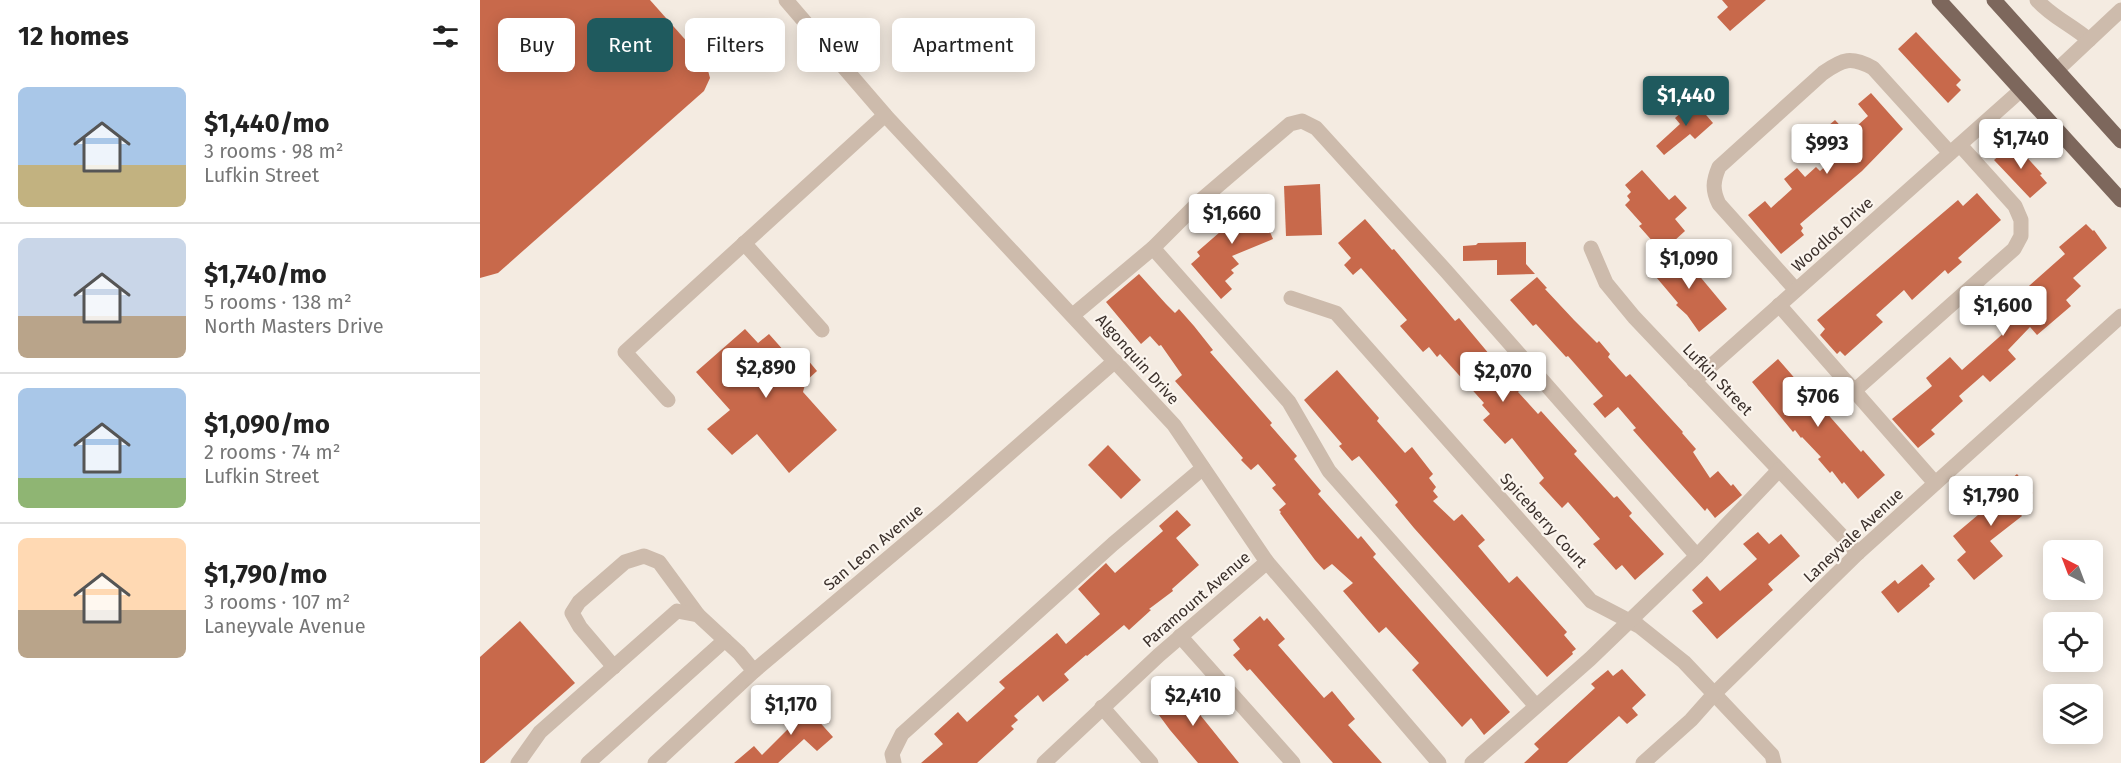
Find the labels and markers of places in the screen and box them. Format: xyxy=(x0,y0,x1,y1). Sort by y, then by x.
pin: $1,440 xyxy=(1637,76,1735,127)
pin: $1,740 xyxy=(1972,119,2070,170)
pin: $993 xyxy=(1791,124,1863,175)
pin: $1,660 xyxy=(1183,194,1281,245)
pin: $1,090 xyxy=(1640,239,1738,290)
pin: $1,600 xyxy=(1954,286,2052,337)
pin: $2,890 xyxy=(717,348,815,399)
pin: $2,070 xyxy=(1454,352,1552,403)
pin: $706 xyxy=(1782,377,1854,428)
pin: $1,790 xyxy=(1942,476,2040,527)
pin: $2,410 xyxy=(1144,676,1242,727)
pin: $1,170 xyxy=(742,685,840,736)

